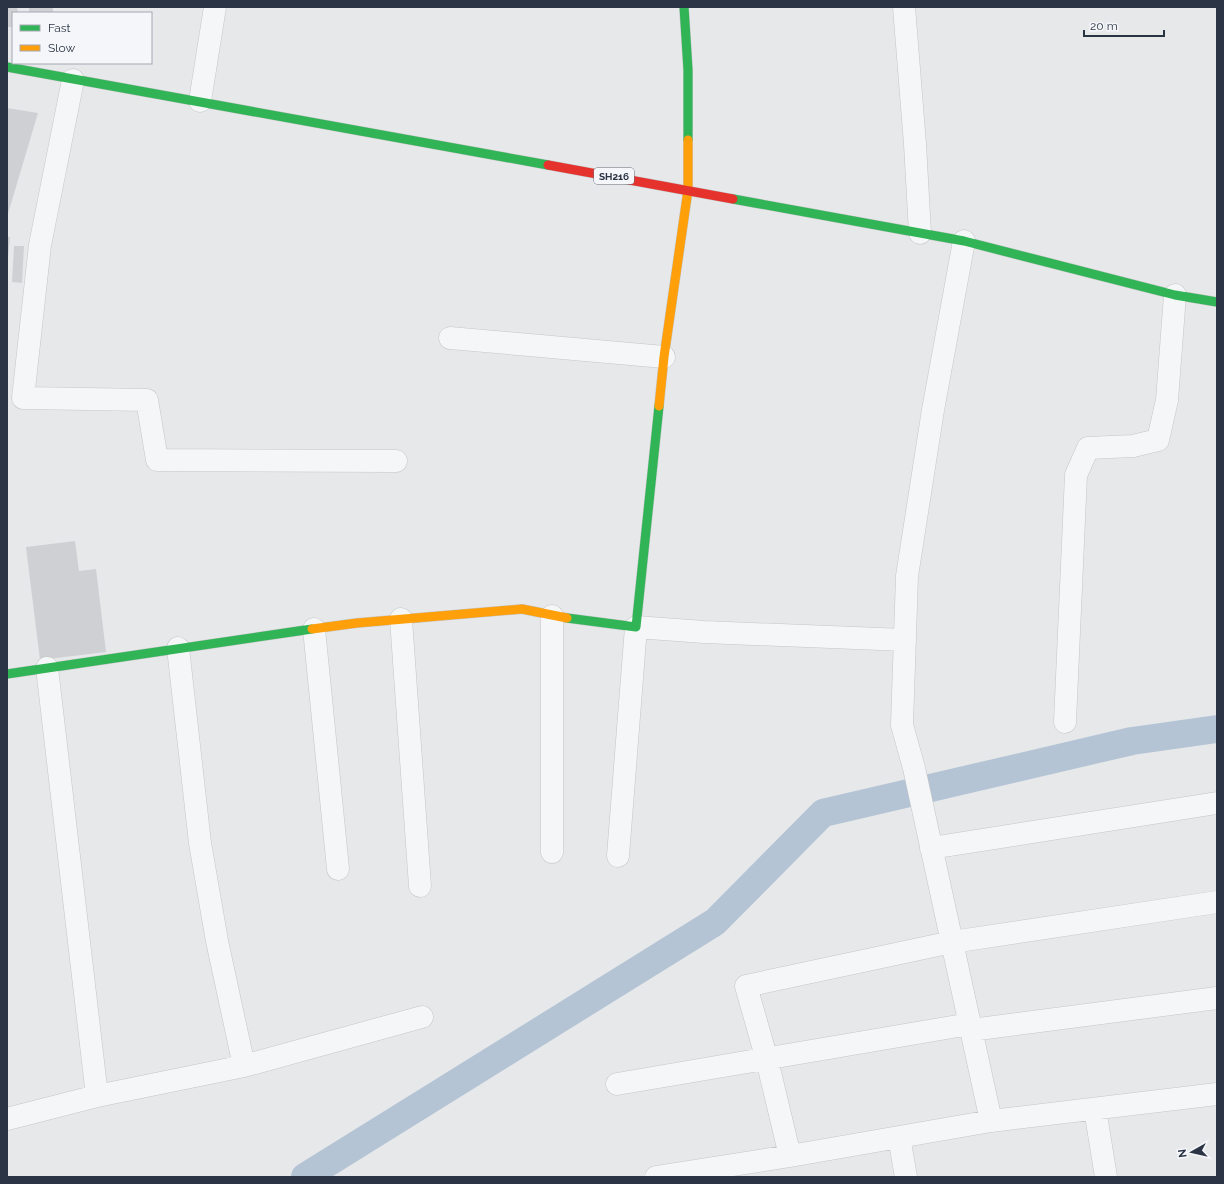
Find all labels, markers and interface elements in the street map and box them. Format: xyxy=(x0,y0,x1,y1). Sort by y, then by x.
legend xyxy=(12,12,152,64)
scale bar xyxy=(1084,12,1164,38)
text: 20 m xyxy=(1090,19,1118,33)
text: Fast xyxy=(48,21,71,35)
text: Slow xyxy=(48,41,75,55)
road number: SH216 xyxy=(594,168,634,184)
north arrow xyxy=(1172,1132,1212,1172)
text: N xyxy=(1176,1148,1190,1158)

